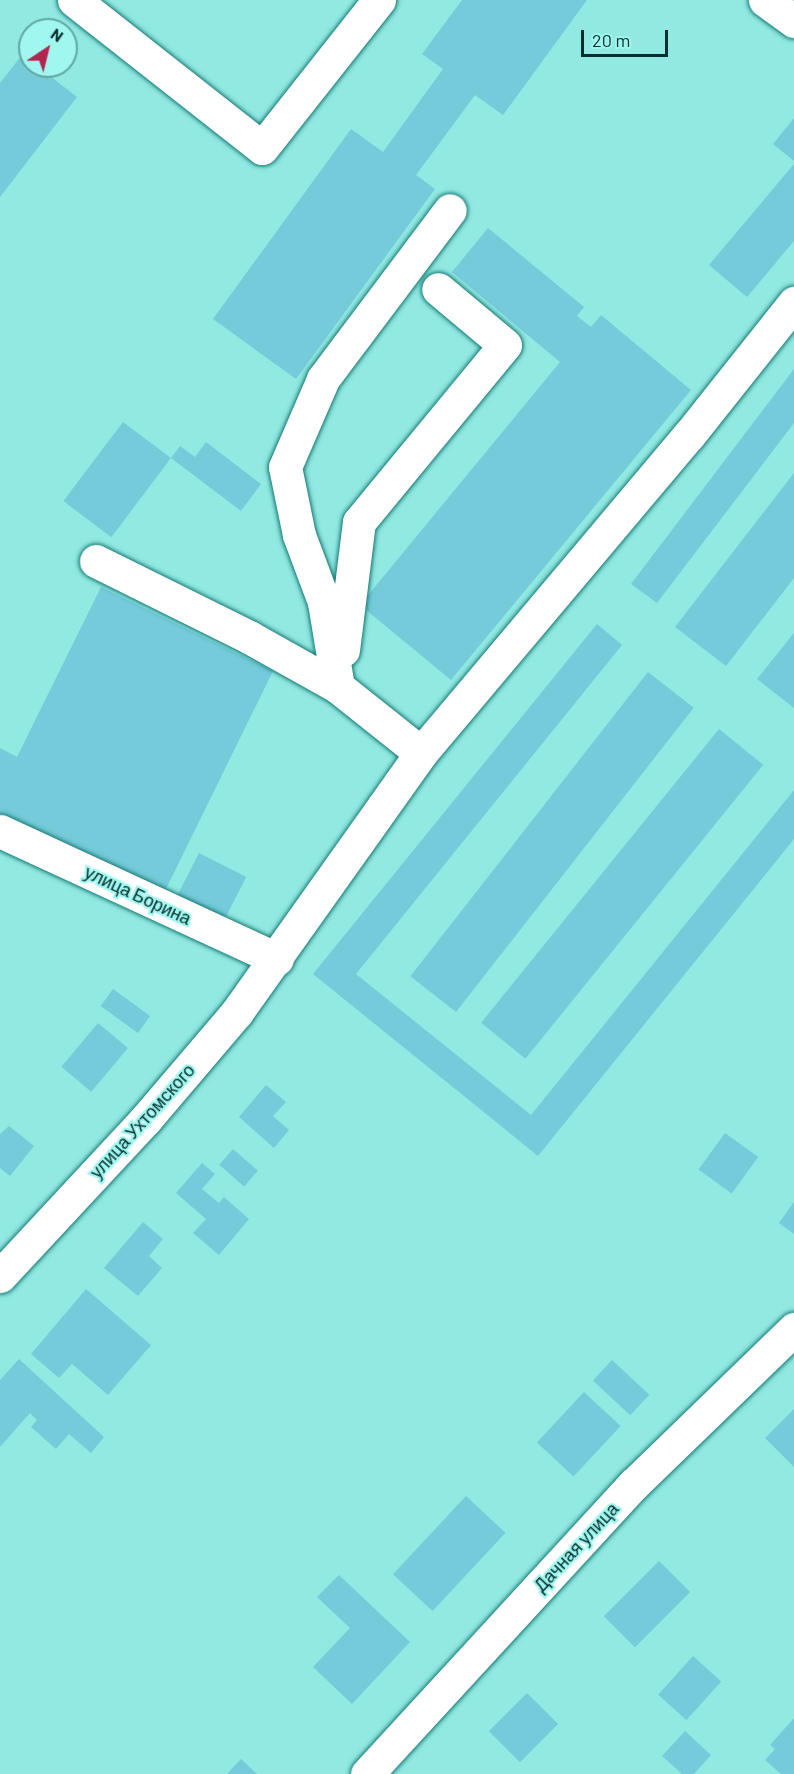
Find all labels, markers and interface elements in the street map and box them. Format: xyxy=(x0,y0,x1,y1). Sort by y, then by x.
north arrow xyxy=(18,18,78,78)
scale bar xyxy=(584,18,671,56)
text: N xyxy=(48,24,67,45)
text: 20 m xyxy=(592,29,630,51)
street label: улица Борина xyxy=(81,861,195,929)
street label: улица Ухтомского xyxy=(85,1059,199,1183)
street label: Дачная улица xyxy=(529,1498,623,1596)

